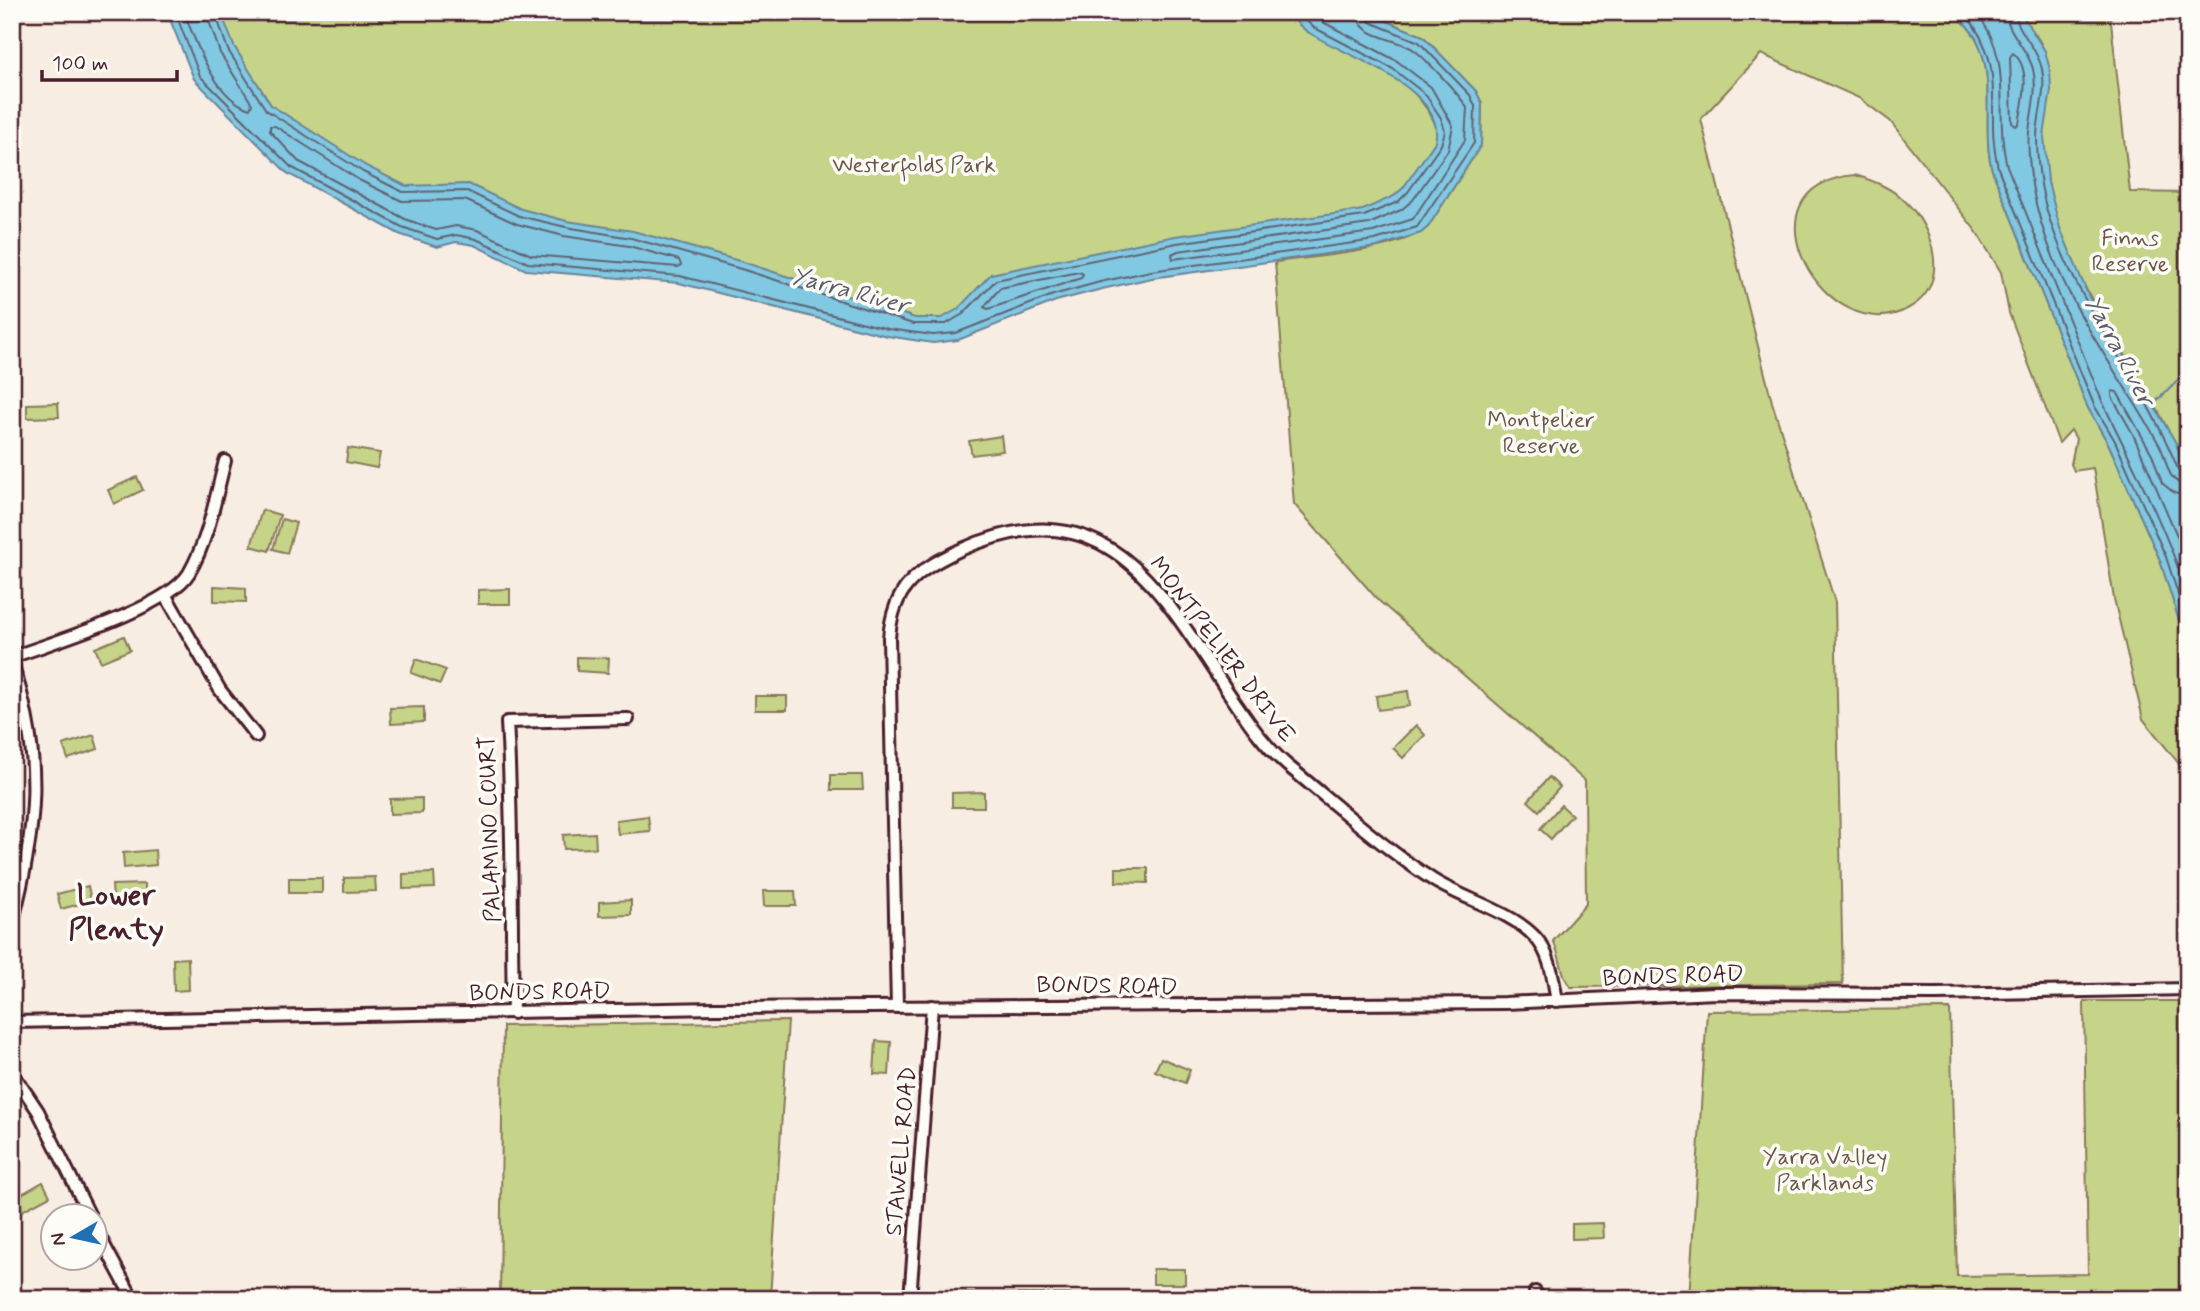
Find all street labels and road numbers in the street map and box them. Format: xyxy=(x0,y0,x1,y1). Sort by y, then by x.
street label: MONTPELIER DRIVE xyxy=(1141,551,1301,749)
street label: PALAMINO COURT xyxy=(473,735,509,923)
street label: BONDS ROAD xyxy=(1602,960,1744,994)
street label: BONDS ROAD xyxy=(1036,971,1178,1003)
street label: BONDS ROAD xyxy=(469,977,611,1009)
street label: STAWELL ROAD xyxy=(880,1065,924,1237)

